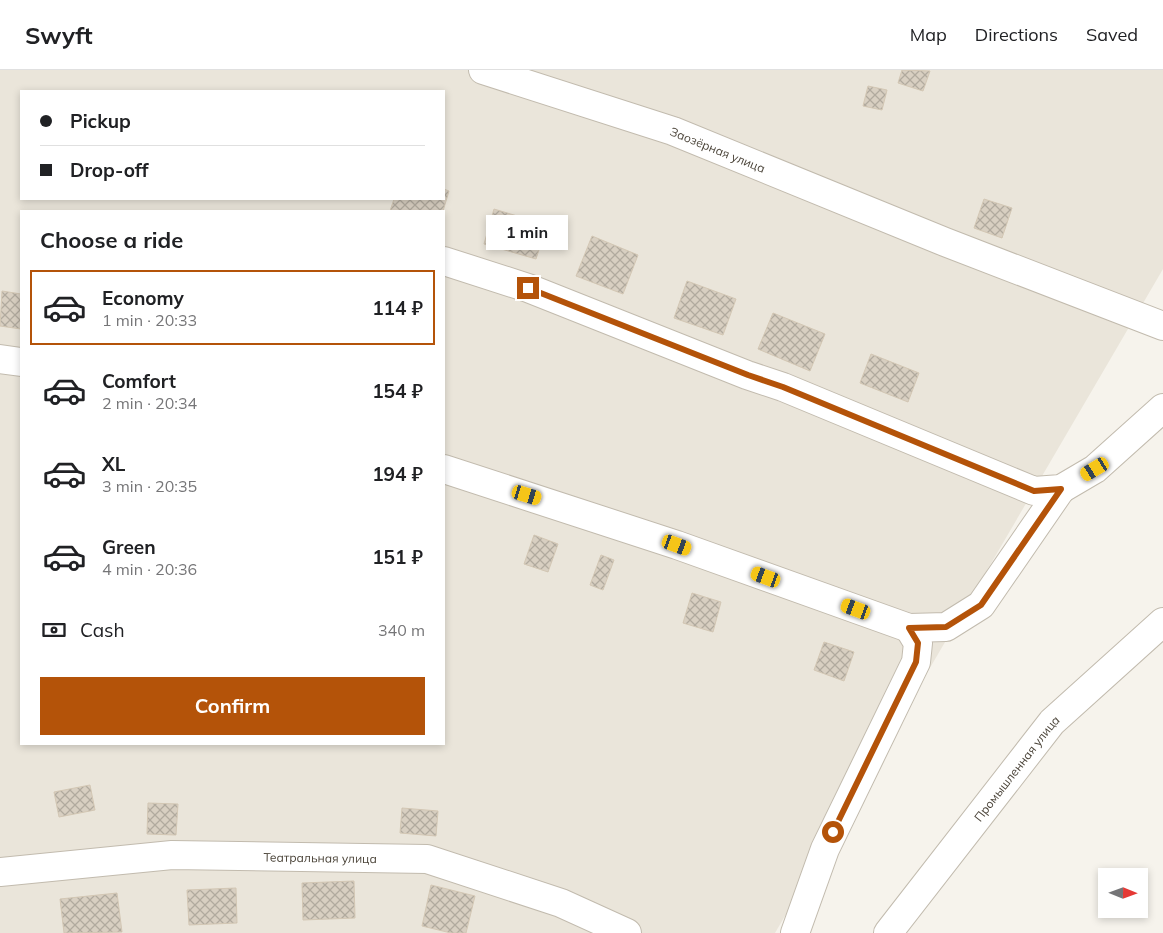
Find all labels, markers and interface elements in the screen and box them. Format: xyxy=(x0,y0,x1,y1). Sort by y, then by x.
text: Swyft xyxy=(25,20,93,50)
text: Map xyxy=(910,23,947,46)
text: Directions xyxy=(975,23,1058,46)
text: Saved xyxy=(1086,23,1138,46)
text: Pickup xyxy=(70,109,131,133)
street label: Заозёрная улица xyxy=(668,123,768,175)
text: Drop-off xyxy=(70,158,148,182)
callout: 1 min xyxy=(487,216,569,250)
text: 1 min xyxy=(506,222,548,242)
text: Choose a ride xyxy=(40,226,183,254)
route end xyxy=(517,277,539,299)
icon: car xyxy=(42,285,87,330)
text: Economy xyxy=(102,286,184,310)
text: 114 ₽ xyxy=(372,296,423,320)
text: 1 min · 20:33 xyxy=(102,310,197,330)
icon: car xyxy=(42,368,87,413)
text: Comfort xyxy=(102,369,176,393)
text: 154 ₽ xyxy=(372,379,423,403)
text: 2 min · 20:34 xyxy=(102,393,197,413)
icon: car xyxy=(42,451,87,496)
text: XL xyxy=(102,452,125,476)
car xyxy=(1078,455,1111,483)
text: 194 ₽ xyxy=(372,462,423,486)
text: 3 min · 20:35 xyxy=(102,476,197,496)
car xyxy=(510,483,543,507)
car xyxy=(660,533,693,557)
icon: car xyxy=(42,534,87,579)
text: Green xyxy=(102,535,156,559)
text: 151 ₽ xyxy=(372,545,423,569)
text: 4 min · 20:36 xyxy=(102,559,197,579)
car xyxy=(749,565,782,589)
car xyxy=(839,597,872,621)
icon: cash xyxy=(40,616,68,644)
text: Cash xyxy=(80,618,125,642)
text: 340 m xyxy=(378,620,425,640)
button: Confirm xyxy=(40,677,425,735)
street label: Промышленная улица xyxy=(970,712,1062,824)
route start xyxy=(822,821,844,843)
street label: Театральная улица xyxy=(263,849,377,866)
north arrow xyxy=(1098,868,1148,918)
map controls xyxy=(1098,868,1148,918)

